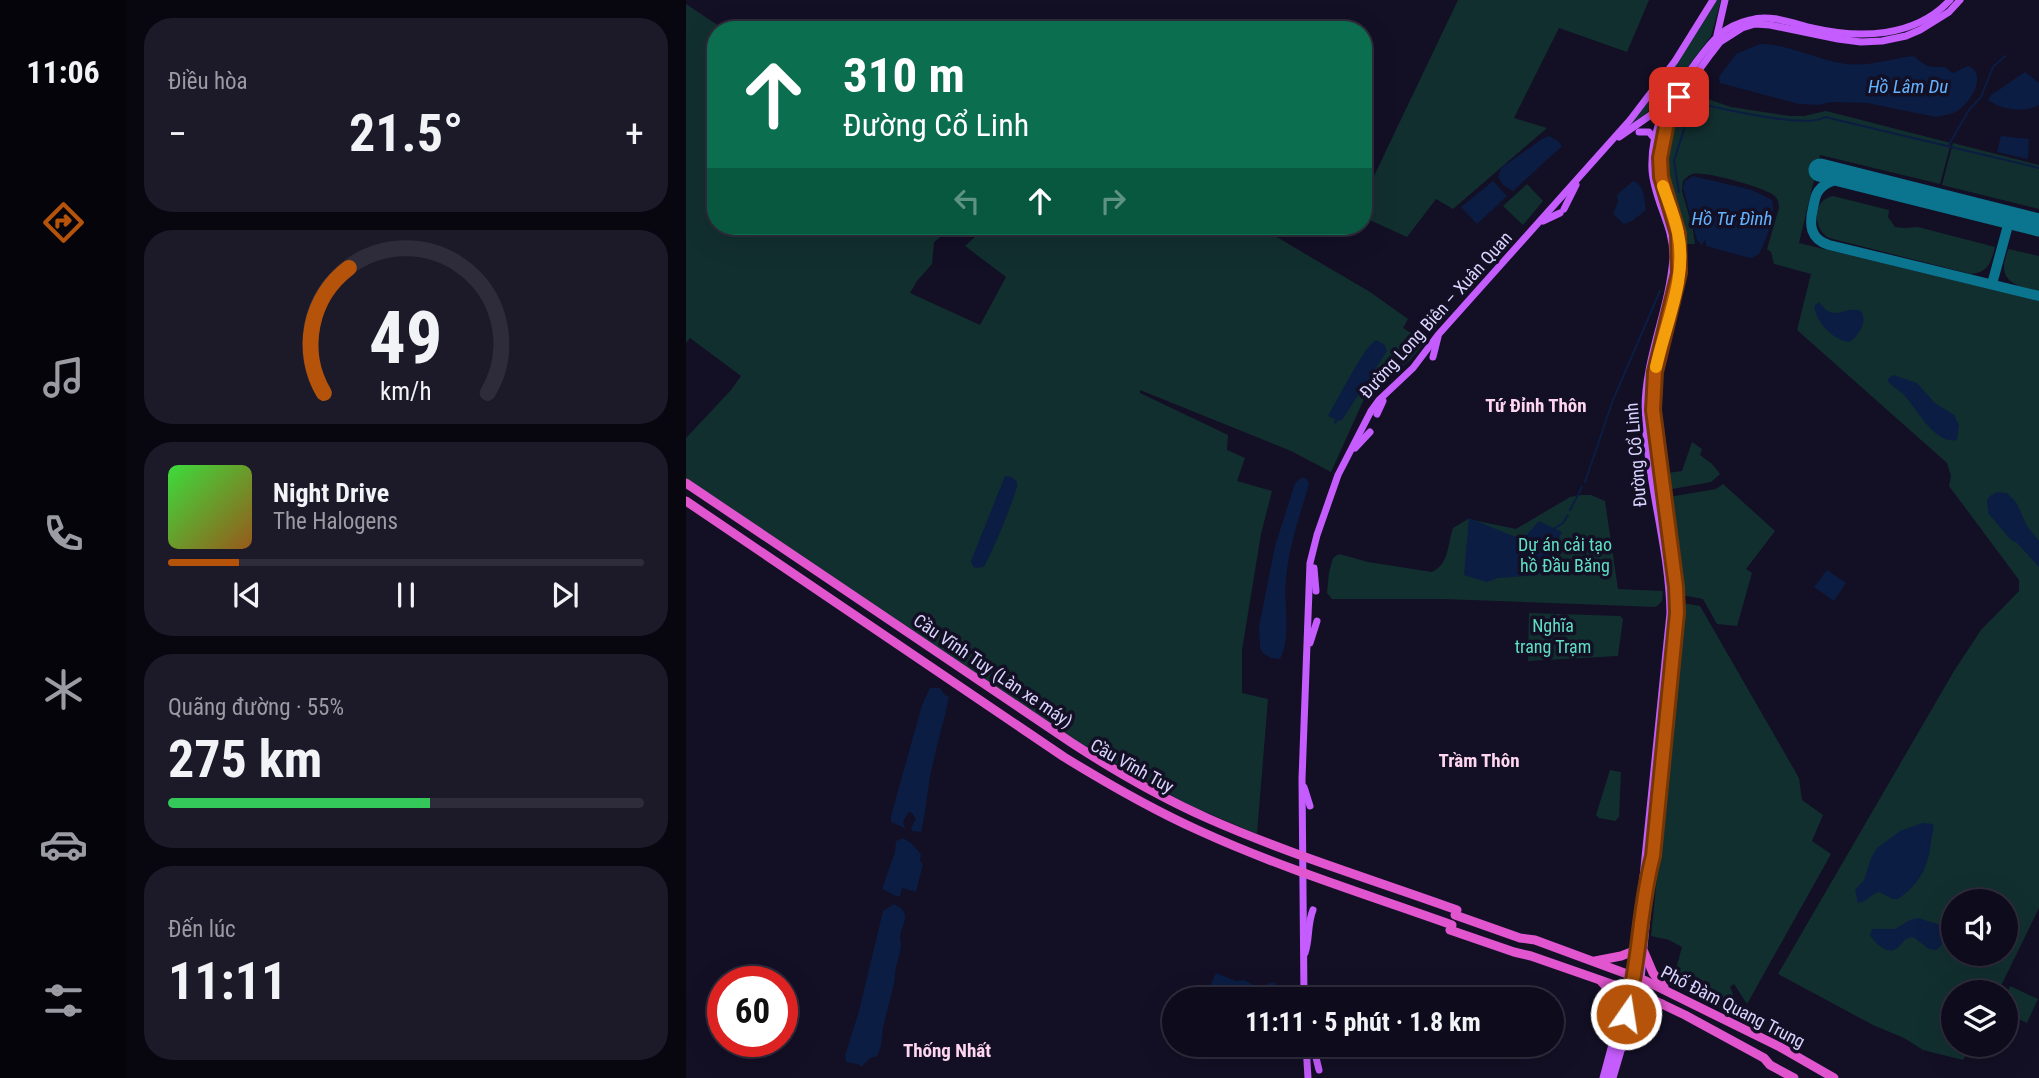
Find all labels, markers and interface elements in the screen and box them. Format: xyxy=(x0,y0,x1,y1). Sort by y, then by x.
text: 310 m xyxy=(843,47,965,104)
icon: ahead xyxy=(728,49,819,140)
text: 11:06 xyxy=(26,53,100,91)
pin xyxy=(1649,67,1709,127)
text: Điều hòa xyxy=(168,68,248,95)
water label: Hồ Lâm Du xyxy=(1868,75,1948,98)
icon: arrive xyxy=(1660,78,1698,116)
text: 21.5° xyxy=(349,103,463,164)
text: Đường Cổ Linh xyxy=(843,106,1029,144)
text: − xyxy=(168,112,187,156)
text: + xyxy=(625,112,644,156)
icon: left xyxy=(948,182,986,220)
icon: ahead xyxy=(1021,182,1059,220)
icon: right xyxy=(1094,182,1132,220)
icon: directions xyxy=(39,198,88,247)
water label: Hồ Tư Đình xyxy=(1692,207,1772,230)
street label: Đường Long Biên – Xuân Quan xyxy=(1355,227,1516,402)
text: 49 xyxy=(369,295,443,381)
icon: music xyxy=(39,353,88,402)
text: km/h xyxy=(380,377,432,406)
district label: Tứ Đỉnh Thôn xyxy=(1485,394,1587,417)
street label: Đường Cổ Linh xyxy=(1620,402,1651,508)
text: Night Drive xyxy=(273,478,389,508)
text: The Halogens xyxy=(273,508,398,535)
icon: phone xyxy=(39,509,88,558)
park label: Dự án cải tạo hồ Đầu Băng xyxy=(1518,534,1612,576)
icon: previous xyxy=(228,576,266,614)
icon: pause xyxy=(387,576,425,614)
icon: next xyxy=(546,576,584,614)
street label: Cầu Vĩnh Tuy (Làn xe máy) xyxy=(909,610,1077,732)
park label: Nghĩa trang Trạm xyxy=(1515,615,1591,657)
icon: climate xyxy=(39,665,88,714)
text: Quãng đường · 55% xyxy=(168,694,344,721)
text: 275 km xyxy=(168,729,322,790)
street label: Cầu Vĩnh Tuy xyxy=(1087,734,1178,797)
district label: Trầm Thôn xyxy=(1438,749,1520,772)
icon: car xyxy=(39,820,88,869)
map controls xyxy=(1941,889,2018,1057)
button: sound xyxy=(1941,889,2018,966)
text: Đến lúc xyxy=(168,916,236,943)
text: 11:11 xyxy=(168,951,287,1012)
street label: Phố Đàm Quang Trung xyxy=(1658,961,1809,1052)
speed limit sign: 60 xyxy=(707,966,798,1057)
icon: filters xyxy=(39,976,88,1025)
position arrow xyxy=(1589,977,1663,1051)
button: layers xyxy=(1941,980,2018,1057)
text: 11:11 · 5 phút · 1.8 km xyxy=(1245,1007,1481,1037)
district label: Thống Nhất xyxy=(903,1039,991,1062)

